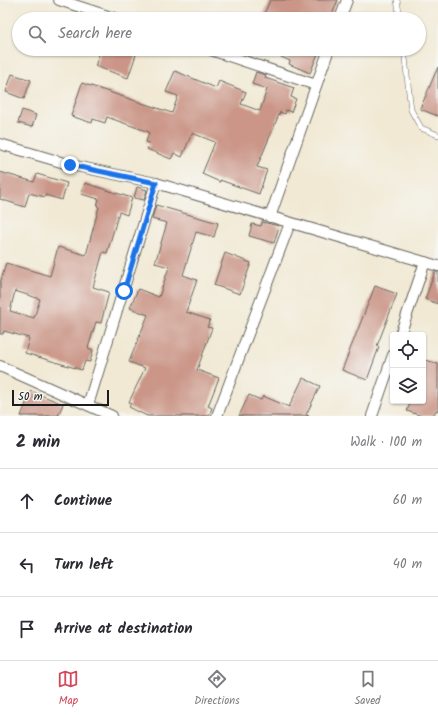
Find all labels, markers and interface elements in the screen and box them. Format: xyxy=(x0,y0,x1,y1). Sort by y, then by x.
search box xyxy=(12,12,426,56)
text: Search here xyxy=(58,22,132,46)
icon: search xyxy=(26,23,48,45)
route end xyxy=(61,156,79,174)
route start xyxy=(115,282,133,300)
map controls xyxy=(390,332,426,404)
button: locate xyxy=(390,332,426,368)
button: layers xyxy=(390,368,426,404)
scale bar xyxy=(12,388,109,407)
text: 50 m xyxy=(18,388,43,406)
text: 2 min xyxy=(16,429,60,456)
text: Walk · 100 m xyxy=(350,432,422,453)
text: Continue xyxy=(54,489,112,513)
icon: ahead xyxy=(16,490,38,512)
text: 60 m xyxy=(393,490,422,511)
text: Turn left xyxy=(54,553,114,577)
icon: left xyxy=(16,554,38,576)
text: 40 m xyxy=(393,554,422,575)
text: Arrive at destination xyxy=(54,617,193,641)
icon: arrive xyxy=(16,618,38,640)
tab: Map xyxy=(57,668,79,710)
tab: Directions xyxy=(194,668,240,710)
tab: Saved xyxy=(355,668,381,710)

